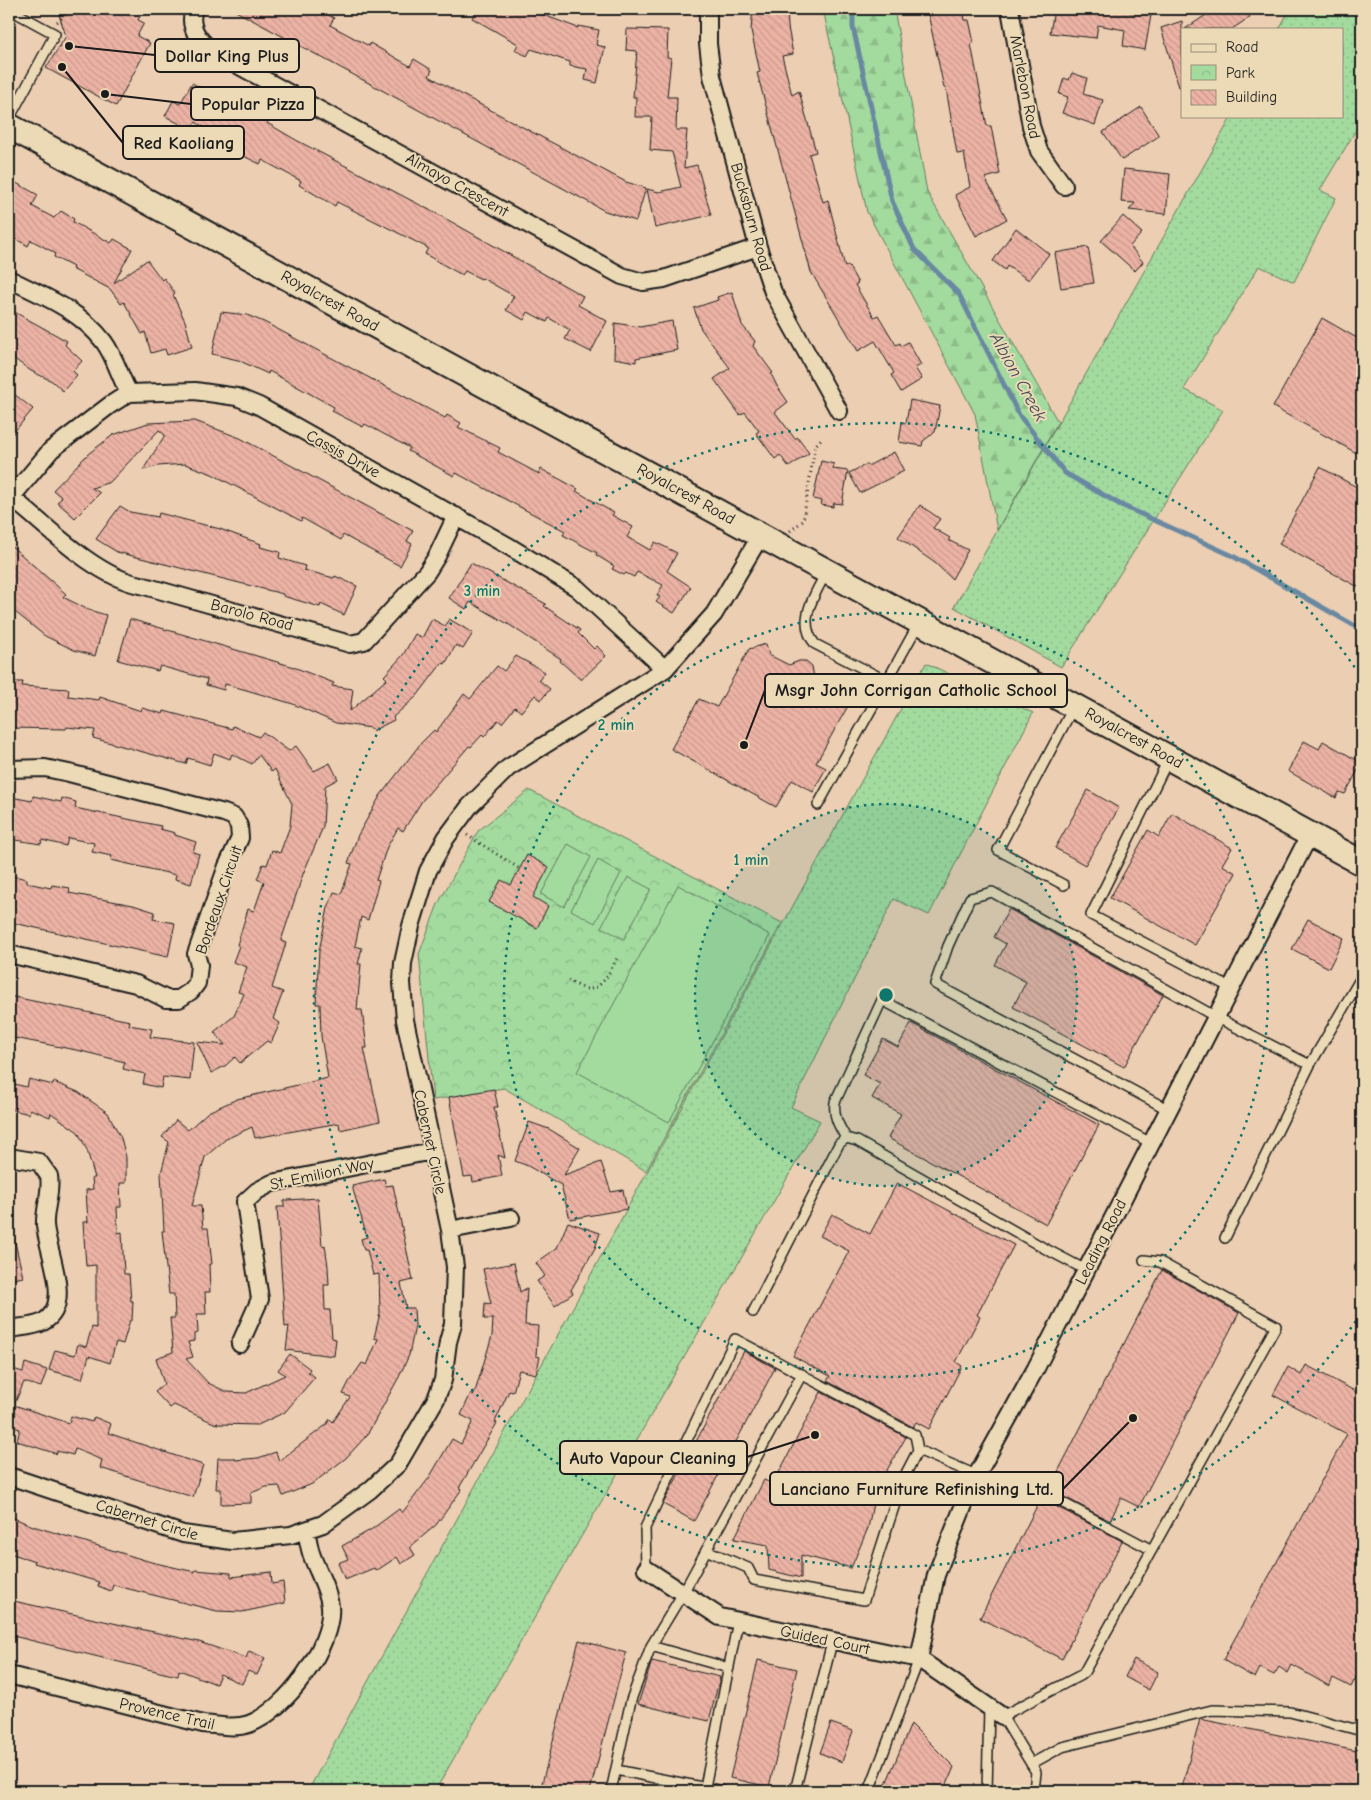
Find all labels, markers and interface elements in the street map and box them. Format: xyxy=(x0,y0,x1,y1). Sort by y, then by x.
legend xyxy=(1181,28,1344,118)
street label: Marlebon Road xyxy=(1006,34,1044,140)
text: Road xyxy=(1226,38,1258,56)
callout: Dollar King Plus xyxy=(155,39,299,72)
text: Dollar King Plus xyxy=(165,46,289,67)
text: Park xyxy=(1226,64,1255,82)
callout: Popular Pizza xyxy=(191,87,315,120)
text: Building xyxy=(1226,88,1277,106)
text: Popular Pizza xyxy=(201,94,305,115)
callout: Red Kaoliang xyxy=(123,126,244,159)
text: Red Kaoliang xyxy=(133,133,235,154)
street label: Almayo Crescent xyxy=(402,149,512,221)
street label: Bucksburn Road xyxy=(727,161,775,273)
street label: Royalcrest Road xyxy=(278,267,382,335)
water label: Albion Creek xyxy=(985,328,1051,425)
street label: Cassis Drive xyxy=(303,426,383,482)
street label: Royalcrest Road xyxy=(634,460,738,528)
text: 3 min xyxy=(464,582,500,600)
street label: Barolo Road xyxy=(209,595,295,635)
callout: Msgr John Corrigan Catholic School xyxy=(765,674,1067,707)
text: Msgr John Corrigan Catholic School xyxy=(775,680,1057,701)
street label: Royalcrest Road xyxy=(1082,704,1186,772)
text: 2 min xyxy=(598,716,634,734)
street label: Bordeaux Circuit xyxy=(192,843,246,957)
text: 1 min xyxy=(734,851,768,869)
centre of rings xyxy=(877,986,895,1004)
street label: Cabernet Circle xyxy=(410,1088,450,1196)
street label: St. Emilion Way xyxy=(268,1154,376,1194)
street label: Leading Road xyxy=(1072,1196,1130,1288)
callout: Auto Vapour Cleaning xyxy=(560,1441,747,1474)
text: Auto Vapour Cleaning xyxy=(569,1448,737,1469)
callout: Lanciano Furniture Refinishing Ltd. xyxy=(770,1472,1063,1505)
text: Lanciano Furniture Refinishing Ltd. xyxy=(781,1479,1053,1500)
street label: Cabernet Circle xyxy=(94,1496,200,1544)
street label: Guided Court xyxy=(779,1622,872,1658)
street label: Provence Trail xyxy=(118,1694,216,1734)

